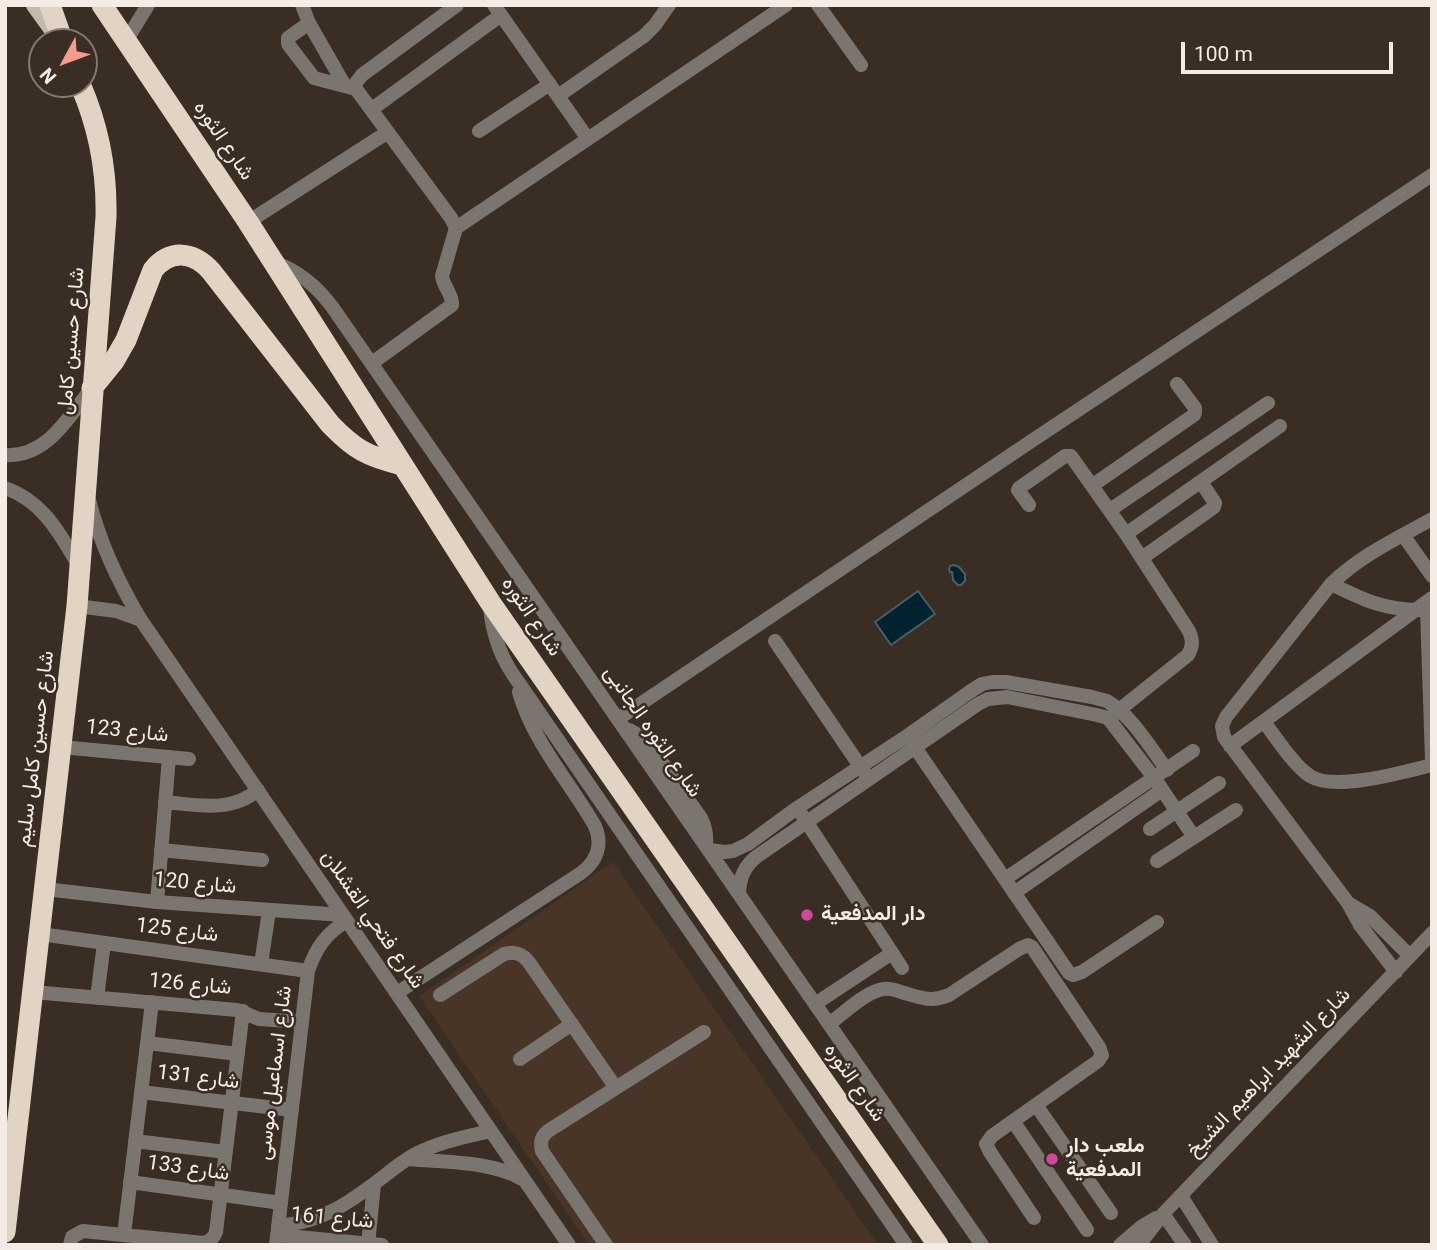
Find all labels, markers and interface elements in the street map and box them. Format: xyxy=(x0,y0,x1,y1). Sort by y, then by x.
north arrow xyxy=(28,28,98,98)
scale bar xyxy=(1185,28,1397,72)
text: 100 m xyxy=(1194,42,1253,66)
text: N xyxy=(35,63,61,88)
street label: شارع الثوره xyxy=(187,96,259,186)
street label: شارع حسين كامل xyxy=(53,266,91,416)
street label: شارع الثوره xyxy=(495,572,567,662)
street label: شارع حسين كامل سليم xyxy=(11,650,61,848)
street label: شارع الثوره الجانبى xyxy=(597,661,707,803)
street label: شارع 123 xyxy=(84,715,170,749)
street label: شارع فتحي القشلان xyxy=(315,846,429,994)
street label: شارع 120 xyxy=(153,868,237,900)
place label: دار المدفعية xyxy=(821,902,926,928)
marker: دار المدفعية xyxy=(799,907,815,923)
street label: شارع 125 xyxy=(134,913,220,949)
street label: شارع 126 xyxy=(148,969,232,1001)
street label: شارع الشهيد ابراهيم الشيخ xyxy=(1182,983,1356,1163)
street label: شارع اسماعيل موسى xyxy=(252,984,298,1162)
street label: شارع الثوره xyxy=(818,1039,890,1127)
street label: شارع 131 xyxy=(155,1060,241,1096)
place label: ملعب دار المدفعية xyxy=(1066,1134,1145,1184)
street label: شارع 133 xyxy=(145,1151,231,1187)
marker: ملعب دار المدفعية xyxy=(1044,1151,1060,1167)
street label: شارع 161 xyxy=(290,1203,374,1235)

